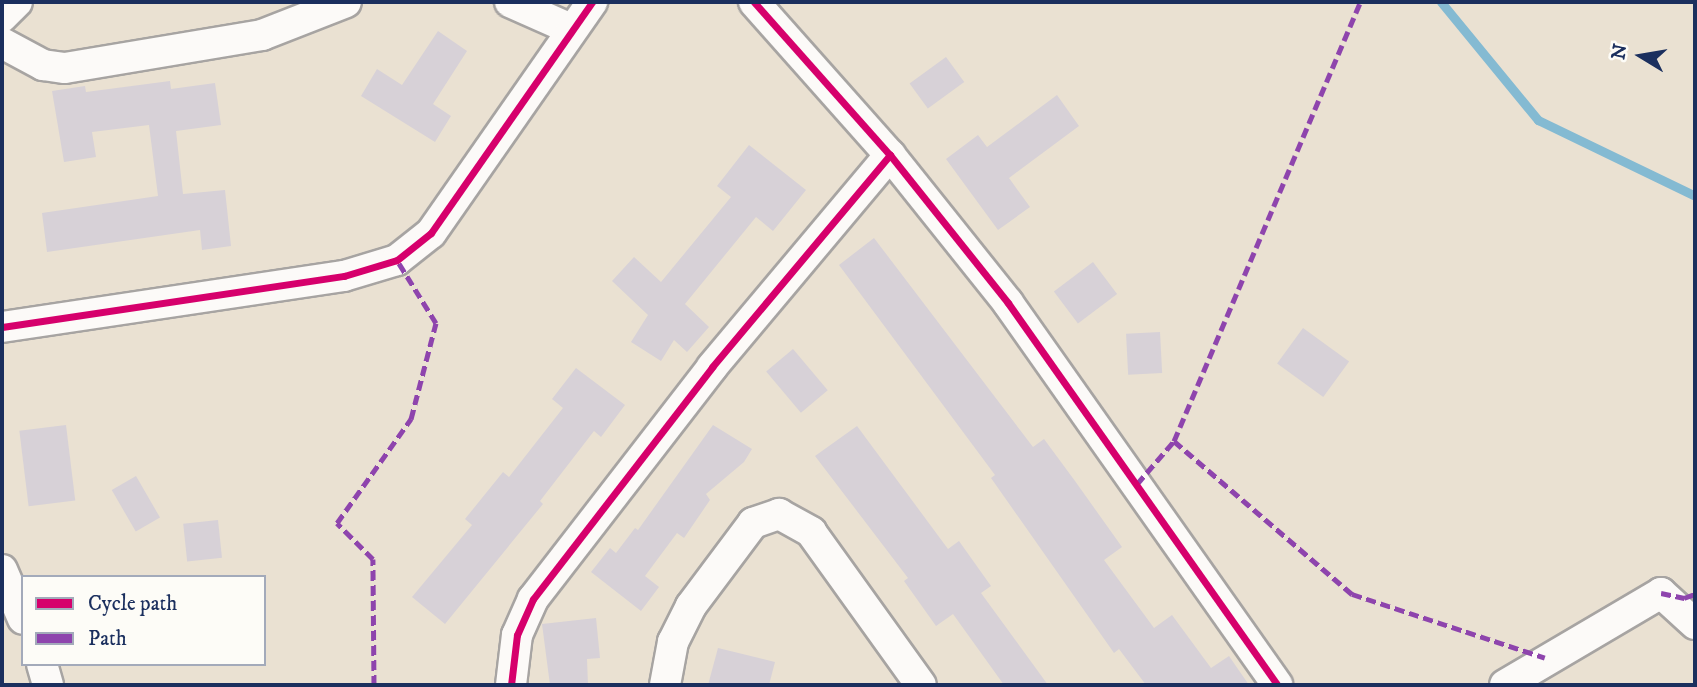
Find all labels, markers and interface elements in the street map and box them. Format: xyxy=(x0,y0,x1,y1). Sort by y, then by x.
north arrow xyxy=(1606,21,1676,91)
text: N xyxy=(1607,42,1633,62)
legend xyxy=(21,575,266,666)
text: Cycle path xyxy=(88,591,177,617)
text: Path xyxy=(88,626,127,652)

